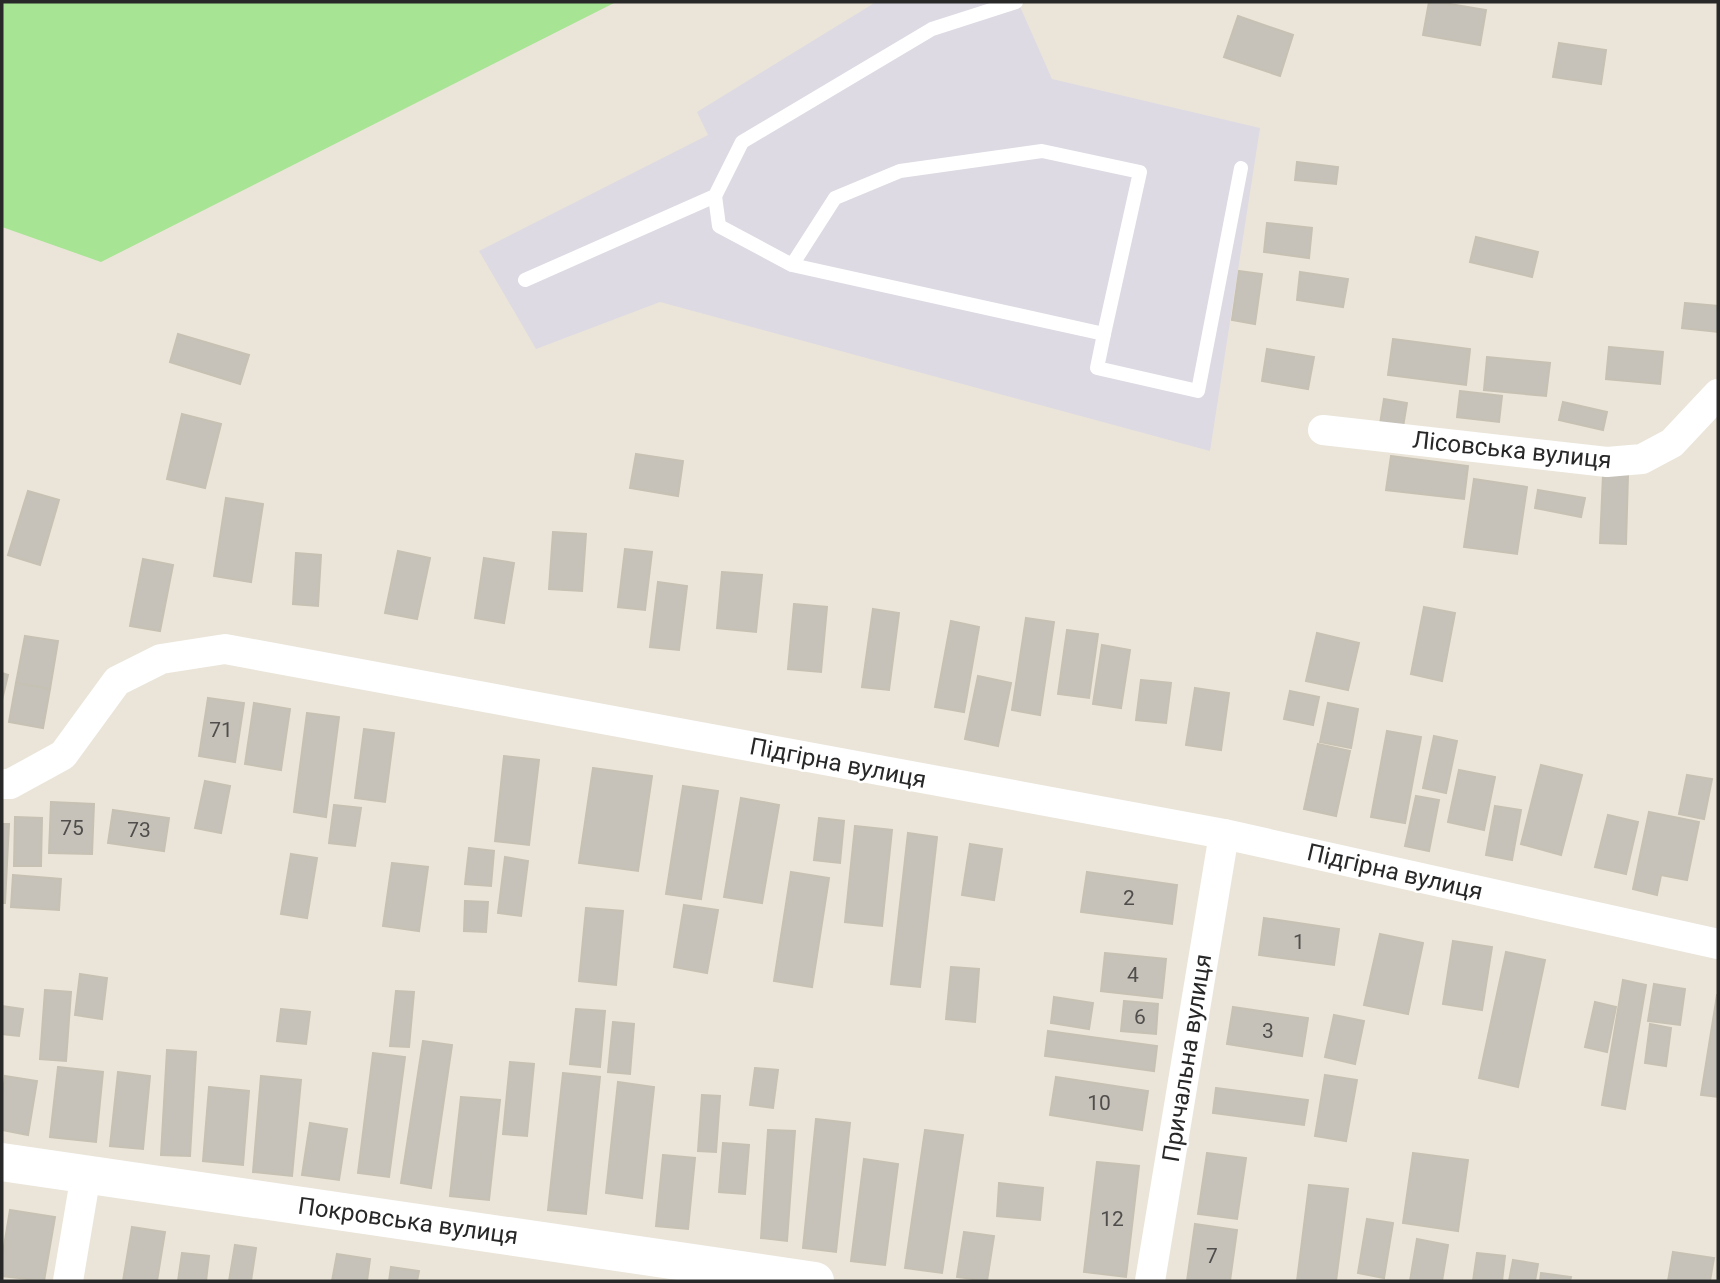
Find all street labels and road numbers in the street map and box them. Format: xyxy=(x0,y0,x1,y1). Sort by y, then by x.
street label: Лісовська вулиця xyxy=(1411,426,1613,474)
street label: Підгірна вулиця xyxy=(747,732,929,794)
street label: Підгірна вулиця xyxy=(1304,838,1486,906)
street label: Причальна вулиця xyxy=(1157,952,1217,1164)
street label: Покровська вулиця xyxy=(296,1192,520,1250)

